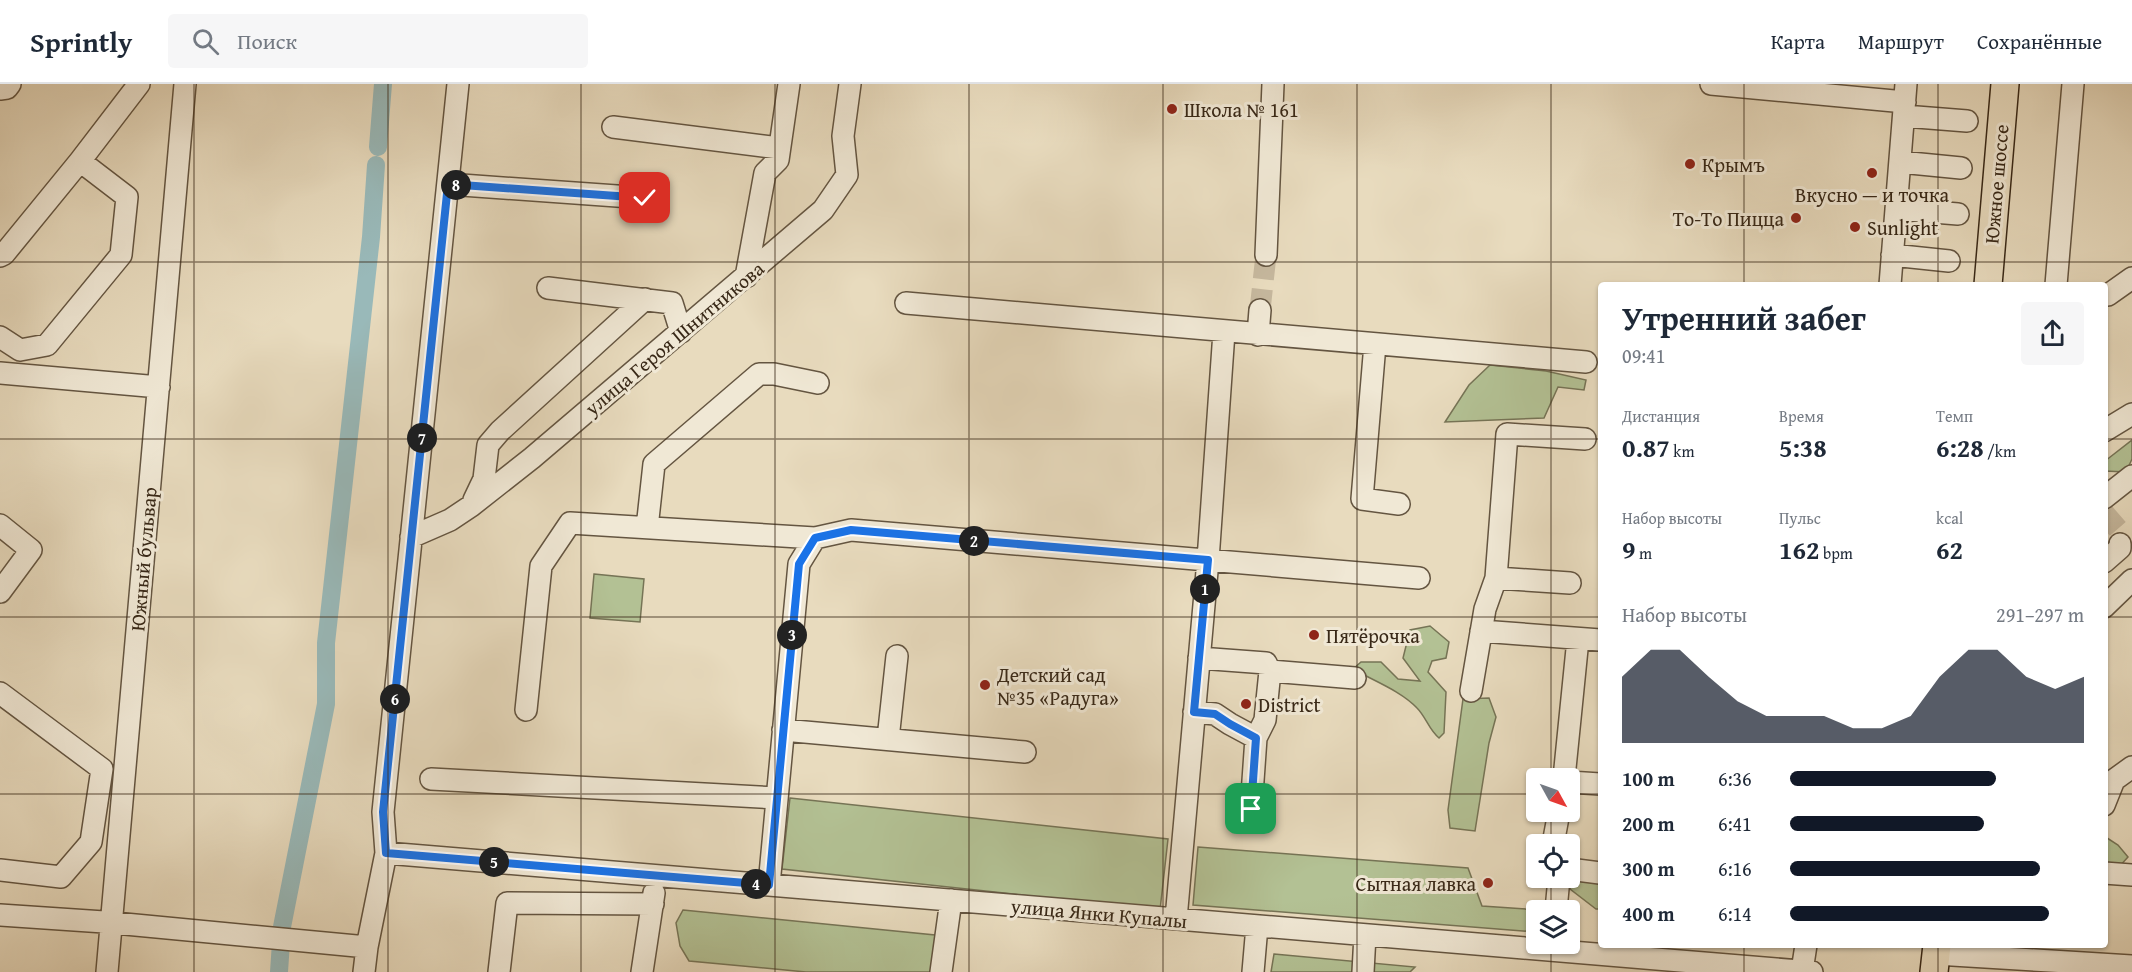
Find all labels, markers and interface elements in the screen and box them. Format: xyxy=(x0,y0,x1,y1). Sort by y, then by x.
search box xyxy=(168,14,588,68)
text: Sprintly xyxy=(30,21,132,62)
icon: search xyxy=(189,25,222,58)
text: Поиск xyxy=(237,25,297,57)
text: Карта xyxy=(1771,26,1825,57)
text: Маршрут xyxy=(1858,26,1944,57)
text: Сохранённые xyxy=(1977,26,2102,57)
place label: Школа № 161 xyxy=(1184,95,1299,124)
marker: Школа № 161 xyxy=(1165,102,1179,116)
street label: Южное шоссе xyxy=(1976,123,2016,245)
place label: Крымъ xyxy=(1702,150,1765,179)
marker: Крымъ xyxy=(1683,157,1697,171)
marker: Вкусно — и точка xyxy=(1865,166,1879,180)
pin: 8 xyxy=(441,170,471,200)
pin xyxy=(619,172,670,223)
text: 8 xyxy=(452,173,460,197)
place label: Вкусно — и точка xyxy=(1795,180,1949,209)
icon: check xyxy=(628,181,661,214)
place label: То-То Пицца xyxy=(1673,204,1784,233)
marker: То-То Пицца xyxy=(1789,211,1803,225)
place label: Sunlight xyxy=(1867,213,1938,242)
marker: Sunlight xyxy=(1848,220,1862,234)
street label: улица Героя Шнитникова xyxy=(577,254,770,422)
text: Утренний забег xyxy=(1622,294,1866,342)
button: share xyxy=(2021,302,2084,365)
text: 09:41 xyxy=(1622,341,1665,370)
text: Дистанция xyxy=(1622,404,1700,428)
text: Время xyxy=(1779,404,1824,428)
text: Темп xyxy=(1936,404,1973,428)
pin: 7 xyxy=(407,423,437,453)
text: 7 xyxy=(418,426,426,450)
text: 0.87 xyxy=(1622,428,1670,467)
text: 5:38 xyxy=(1779,428,1827,467)
text: 6:28 xyxy=(1936,428,1984,467)
text: km xyxy=(1670,439,1694,463)
text: /km xyxy=(1984,439,2016,463)
street label: Южный бульвар xyxy=(122,486,164,632)
text: Набор высоты xyxy=(1622,506,1722,530)
text: Пульс xyxy=(1779,506,1821,530)
text: kcal xyxy=(1936,506,1963,530)
pin: 2 xyxy=(959,526,989,556)
text: 2 xyxy=(970,529,978,553)
text: 9 xyxy=(1622,530,1635,569)
text: 162 xyxy=(1779,530,1819,569)
text: 62 xyxy=(1936,530,1963,569)
text: m xyxy=(1635,541,1652,565)
text: bpm xyxy=(1819,541,1853,565)
pin: 1 xyxy=(1190,574,1220,604)
text: 1 xyxy=(1201,577,1209,601)
text: Набор высоты xyxy=(1622,600,1747,629)
text: 291–297 m xyxy=(1996,600,2084,629)
pin: 3 xyxy=(777,620,807,650)
place label: Пятёрочка xyxy=(1326,621,1420,650)
text: 3 xyxy=(788,623,796,647)
marker: Пятёрочка xyxy=(1307,628,1321,642)
place label: Детский сад №35 «Радуга» xyxy=(996,660,1119,712)
marker: Детский сад №35 «Радуга» xyxy=(978,678,992,692)
pin: 6 xyxy=(380,684,410,714)
text: 6 xyxy=(391,687,399,711)
place label: District xyxy=(1258,690,1321,719)
marker: District xyxy=(1239,697,1253,711)
text: 100 m xyxy=(1622,764,1675,793)
text: 6:36 xyxy=(1718,764,1752,793)
north arrow xyxy=(1526,768,1580,822)
map controls xyxy=(1526,768,1580,954)
pin xyxy=(1225,783,1276,834)
icon: arrive xyxy=(1234,792,1267,825)
text: 200 m xyxy=(1622,809,1675,838)
text: 6:41 xyxy=(1718,809,1752,838)
button: locate xyxy=(1526,834,1580,888)
pin: 5 xyxy=(479,847,509,877)
text: 5 xyxy=(490,850,498,874)
text: 300 m xyxy=(1622,854,1675,883)
text: 6:16 xyxy=(1718,854,1752,883)
pin: 4 xyxy=(741,869,771,899)
place label: Сытная лавка xyxy=(1356,869,1476,898)
text: 4 xyxy=(752,872,760,896)
marker: Сытная лавка xyxy=(1481,876,1495,890)
street label: улица Янки Купалы xyxy=(1009,891,1188,935)
text: 400 m xyxy=(1622,899,1675,928)
text: 6:14 xyxy=(1718,899,1752,928)
button: layers xyxy=(1526,900,1580,954)

